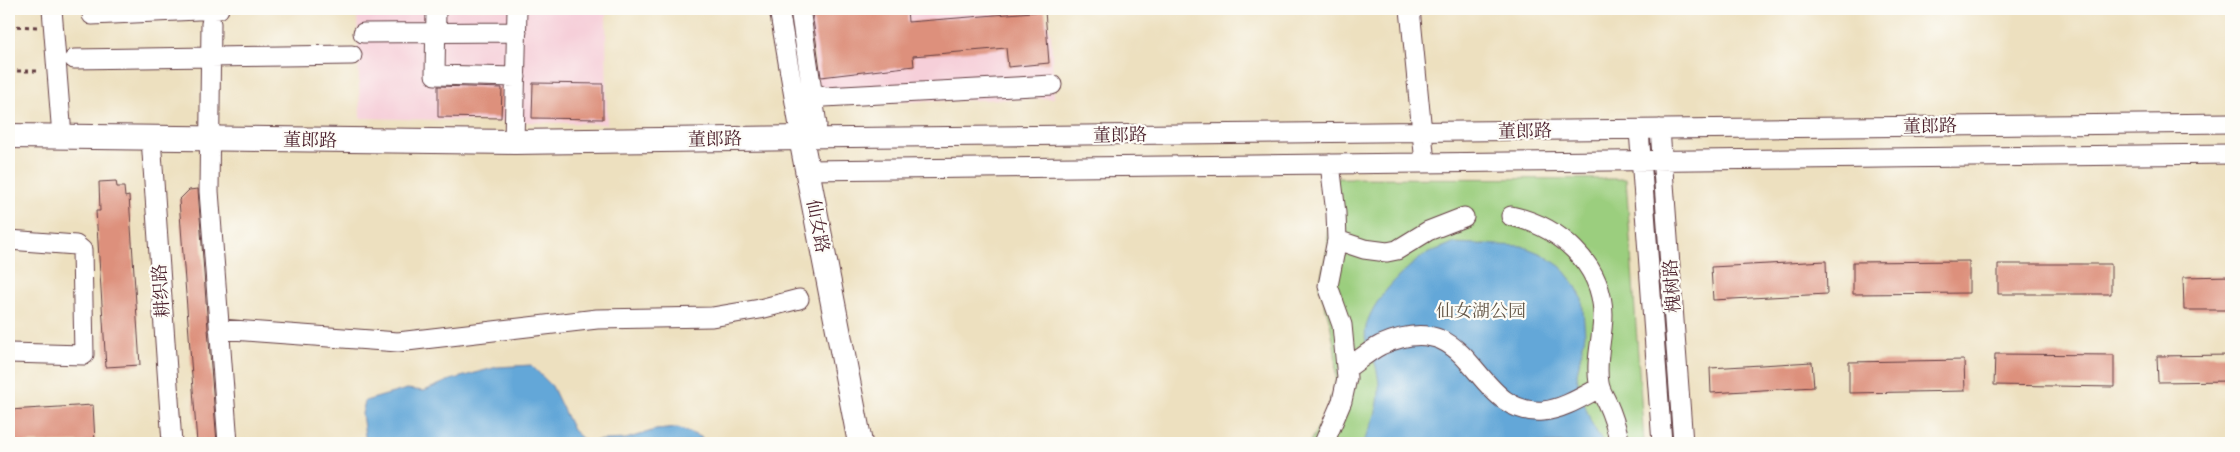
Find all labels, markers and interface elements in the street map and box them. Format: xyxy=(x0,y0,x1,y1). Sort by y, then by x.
street label: 董郎路 xyxy=(1903,116,1957,138)
street label: 董郎路 xyxy=(1498,121,1552,143)
street label: 董郎路 xyxy=(1093,125,1147,147)
street label: 董郎路 xyxy=(688,129,742,151)
street label: 董郎路 xyxy=(283,130,337,152)
street label: 仙女路 xyxy=(801,198,833,255)
street label: 槐树路 xyxy=(1660,258,1686,314)
street label: 耕织路 xyxy=(149,263,175,319)
park label: 仙女湖公园 xyxy=(1436,301,1526,323)

